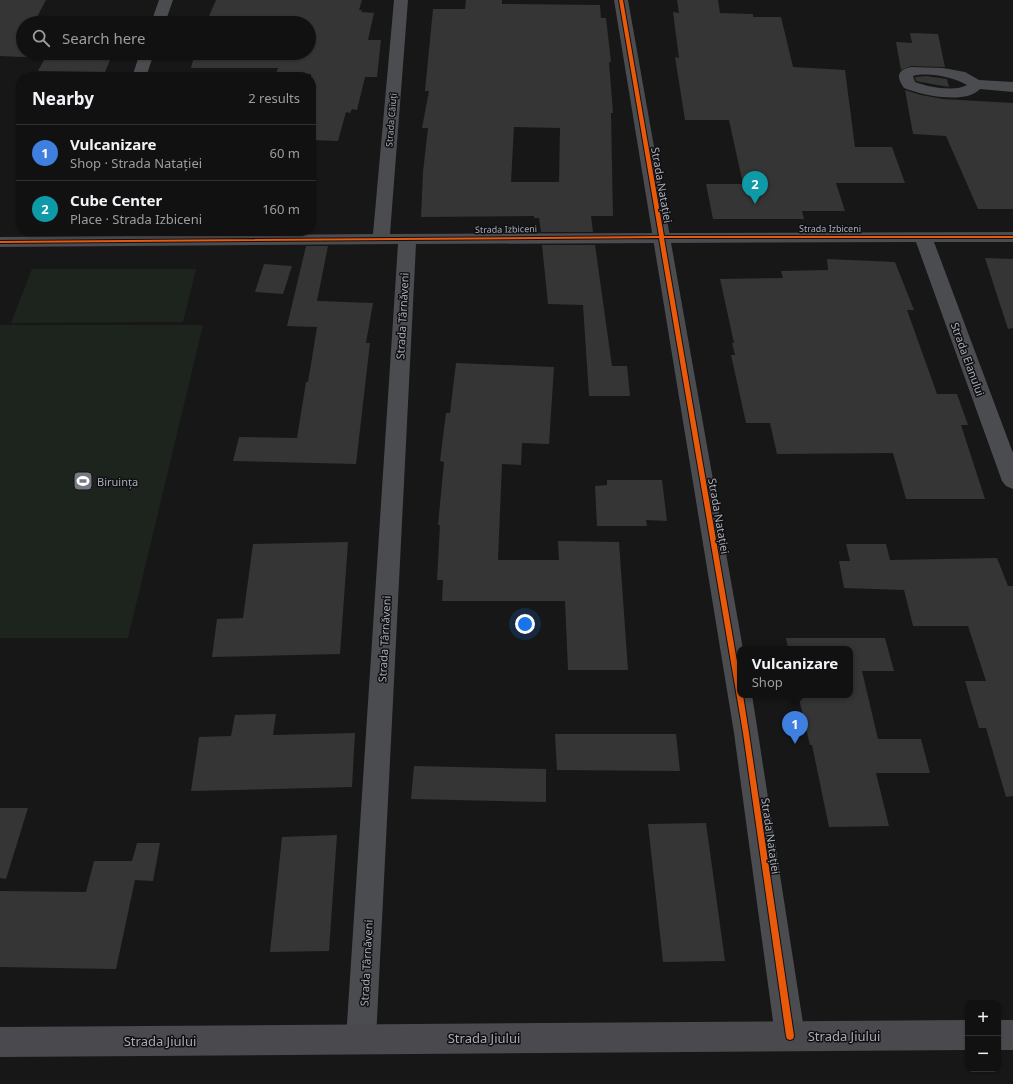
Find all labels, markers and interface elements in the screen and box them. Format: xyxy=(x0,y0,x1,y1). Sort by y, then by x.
search box xyxy=(16,16,316,60)
icon: search xyxy=(30,27,52,49)
text: Search here xyxy=(62,28,145,48)
text: Nearby xyxy=(32,87,94,110)
text: 2 results xyxy=(248,89,300,107)
street label: Strada Căiuți xyxy=(382,93,400,147)
text: Vulcanizare xyxy=(70,134,157,154)
text: 1 xyxy=(41,144,49,162)
text: 60 m xyxy=(270,144,300,162)
street label: Strada Natației xyxy=(648,146,676,224)
text: Shop · Strada Natației xyxy=(70,154,202,172)
pin: 2 xyxy=(742,171,768,204)
text: Cube Center xyxy=(70,190,162,210)
text: 2 xyxy=(41,200,49,218)
text: 160 m xyxy=(262,200,300,218)
text: Place · Strada Izbiceni xyxy=(70,210,202,228)
street label: Strada Izbiceni xyxy=(475,222,537,236)
street label: Strada Izbiceni xyxy=(799,222,861,235)
street label: Strada Târnăveni xyxy=(392,272,412,360)
street label: Strada Elanului xyxy=(948,320,988,398)
sports icon: Biruința xyxy=(72,470,94,492)
place label: Biruința xyxy=(97,474,138,489)
street label: Strada Natației xyxy=(705,477,733,555)
street label: Strada Târnăveni xyxy=(374,595,394,683)
your location xyxy=(515,614,535,634)
popup xyxy=(737,646,853,698)
text: Vulcanizare xyxy=(752,653,838,673)
text: Shop xyxy=(752,673,783,691)
pin: 1 xyxy=(782,711,808,744)
street label: Strada Natației xyxy=(758,797,784,875)
street label: Strada Târnăveni xyxy=(356,919,376,1007)
map controls xyxy=(965,1000,1001,1072)
button: + xyxy=(965,1000,1001,1036)
street label: Strada Jiului xyxy=(808,1027,880,1045)
street label: Strada Jiului xyxy=(448,1029,520,1047)
street label: Strada Jiului xyxy=(124,1032,196,1050)
button: − xyxy=(965,1036,1001,1072)

